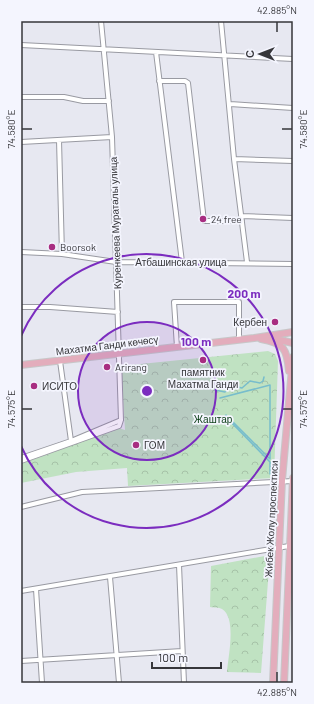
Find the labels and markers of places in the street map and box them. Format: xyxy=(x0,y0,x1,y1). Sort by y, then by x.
place label: 24 free xyxy=(211,213,242,225)
marker: 24 free xyxy=(198,214,208,224)
place label: Boorsok xyxy=(60,241,96,253)
marker: Boorsok xyxy=(47,242,57,252)
place label: Кербен xyxy=(233,316,267,328)
marker: Кербен xyxy=(270,317,280,327)
marker: памятник Махатма Ганди xyxy=(198,355,208,365)
place label: Arirang xyxy=(115,361,147,373)
marker: Arirang xyxy=(102,362,112,372)
place label: памятник Махатма Ганди xyxy=(168,366,238,390)
place label: ИСИТО xyxy=(42,380,77,392)
marker: ИСИТО xyxy=(29,381,39,391)
centre of rings xyxy=(140,384,154,398)
place label: ГОМ xyxy=(144,439,165,451)
marker: ГОМ xyxy=(131,440,141,450)

